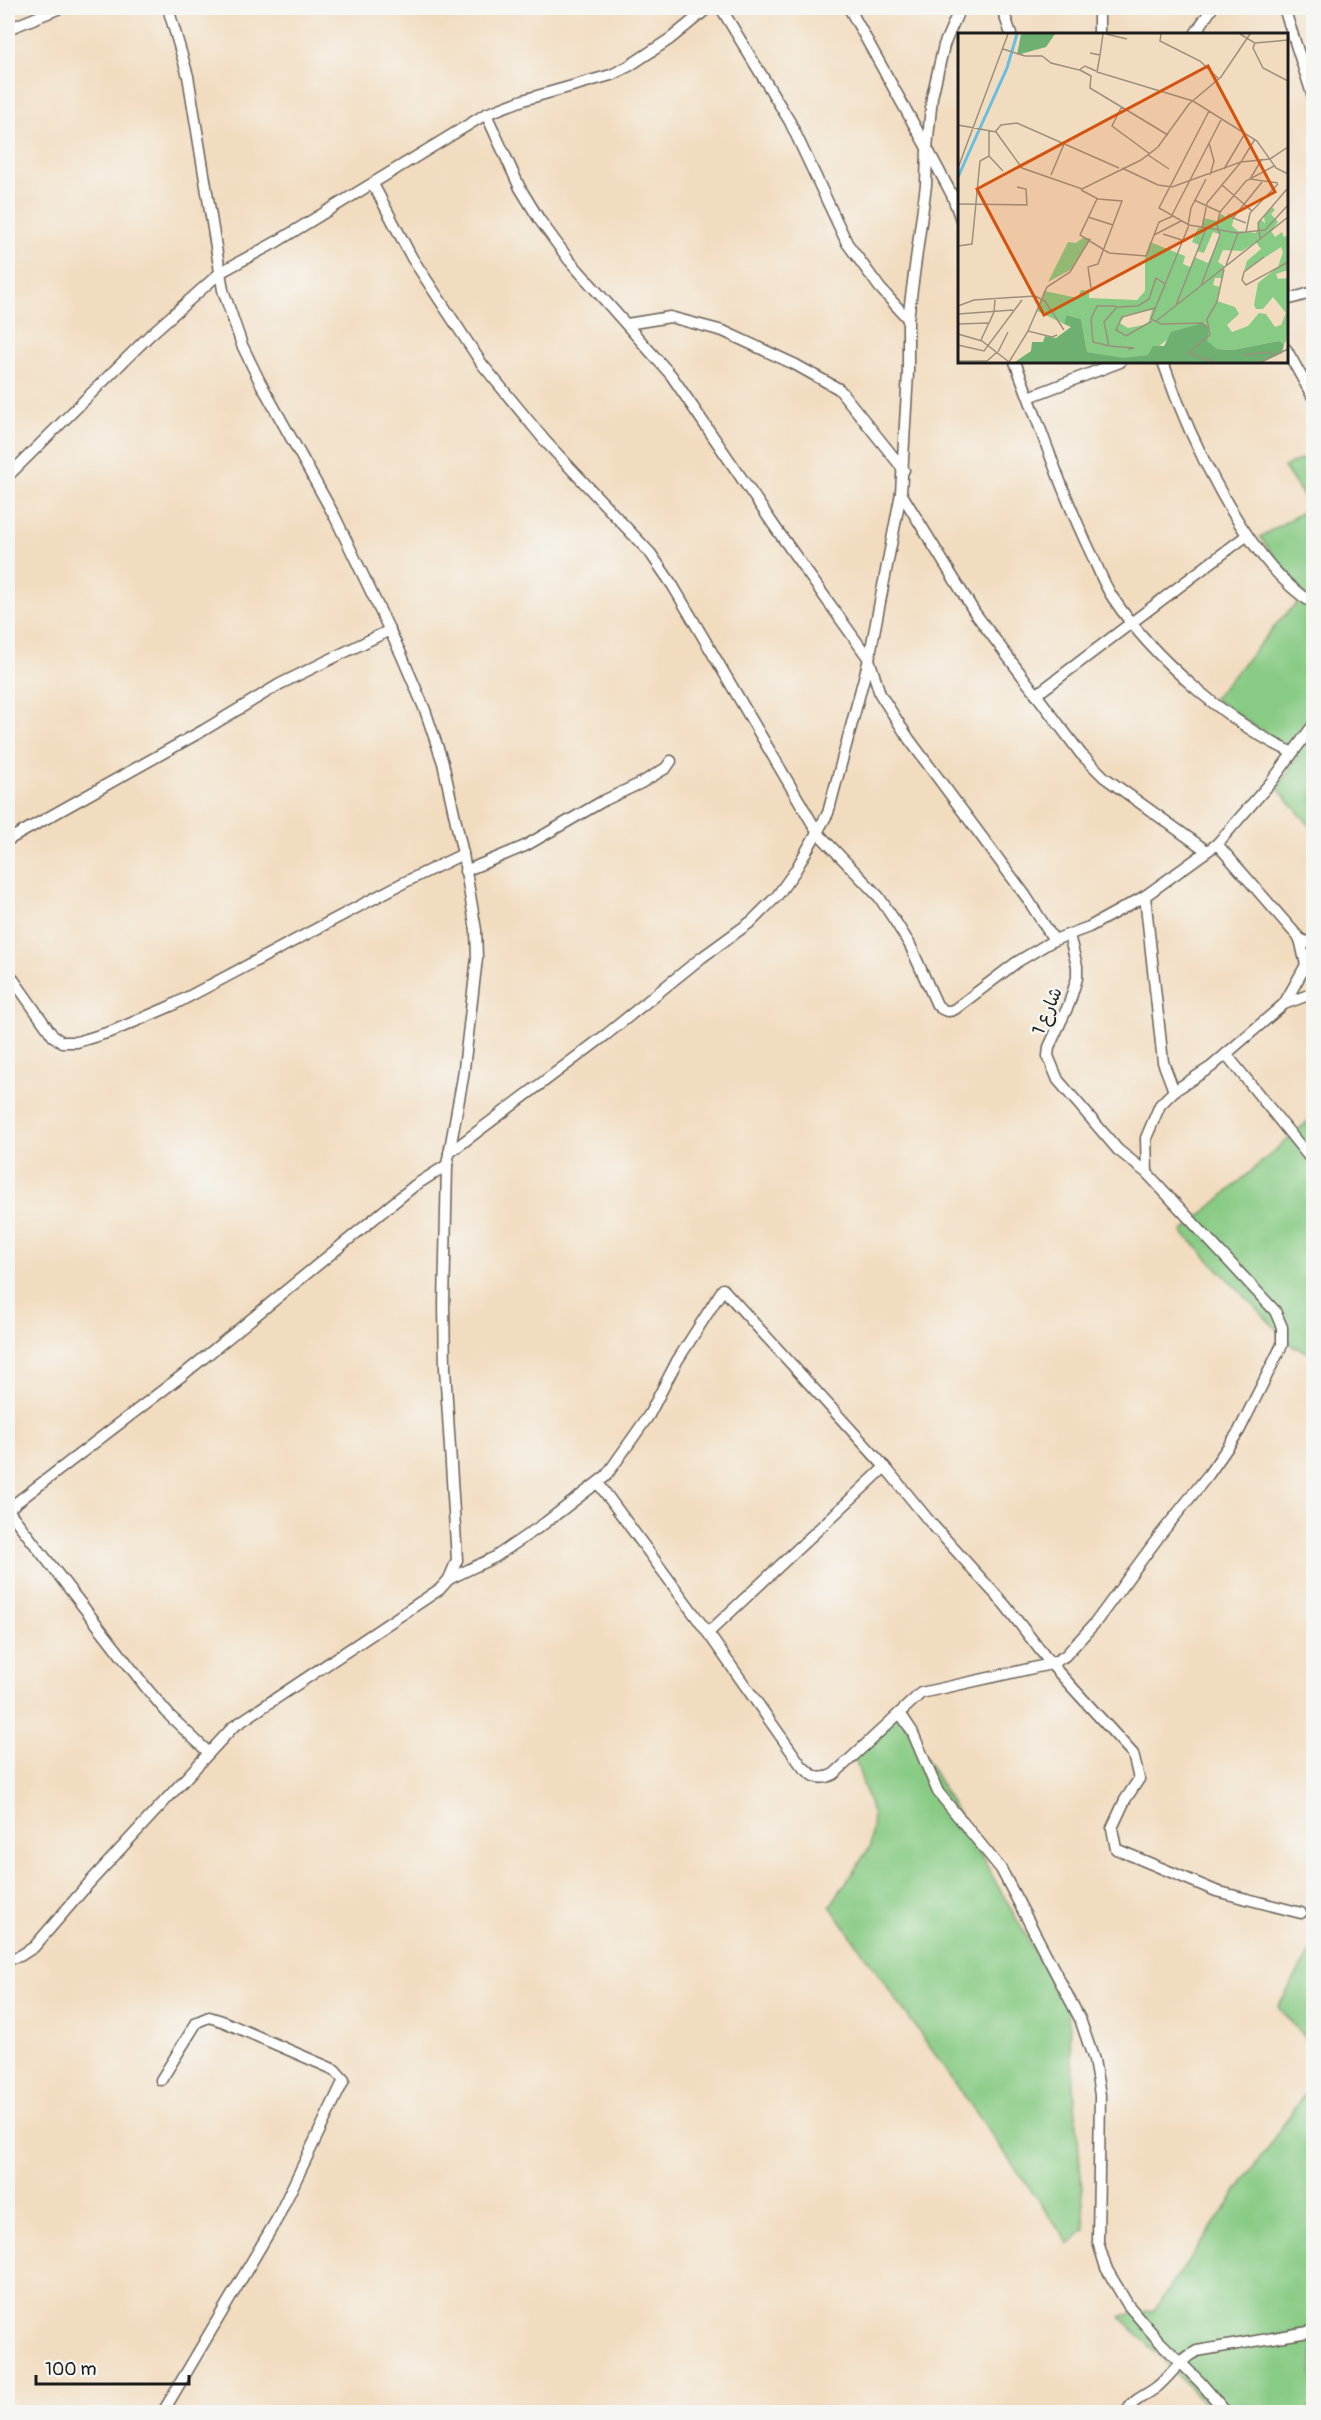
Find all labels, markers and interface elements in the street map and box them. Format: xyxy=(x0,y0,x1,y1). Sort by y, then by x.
inset map xyxy=(958,33,1288,363)
street label: شارع 1 xyxy=(1027,984,1068,1039)
scale bar xyxy=(36,2348,189,2386)
text: 100 m xyxy=(45,2358,97,2381)

